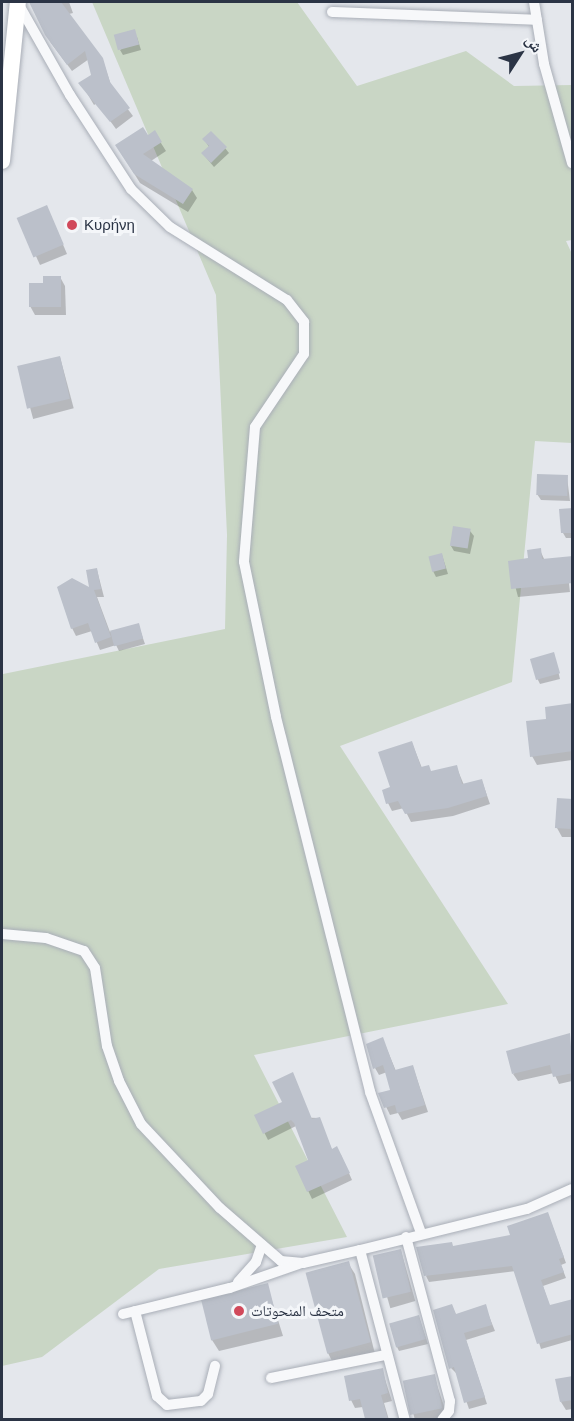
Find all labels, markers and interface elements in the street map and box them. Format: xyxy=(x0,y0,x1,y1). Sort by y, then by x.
north arrow xyxy=(490,24,550,84)
text: ش xyxy=(521,30,548,57)
place label: Κυρήνη xyxy=(84,216,135,234)
marker: Κυρήνη xyxy=(65,218,79,232)
place label: متحف المنحوتات xyxy=(251,1302,344,1320)
marker: متحف المنحوتات xyxy=(232,1304,246,1318)

